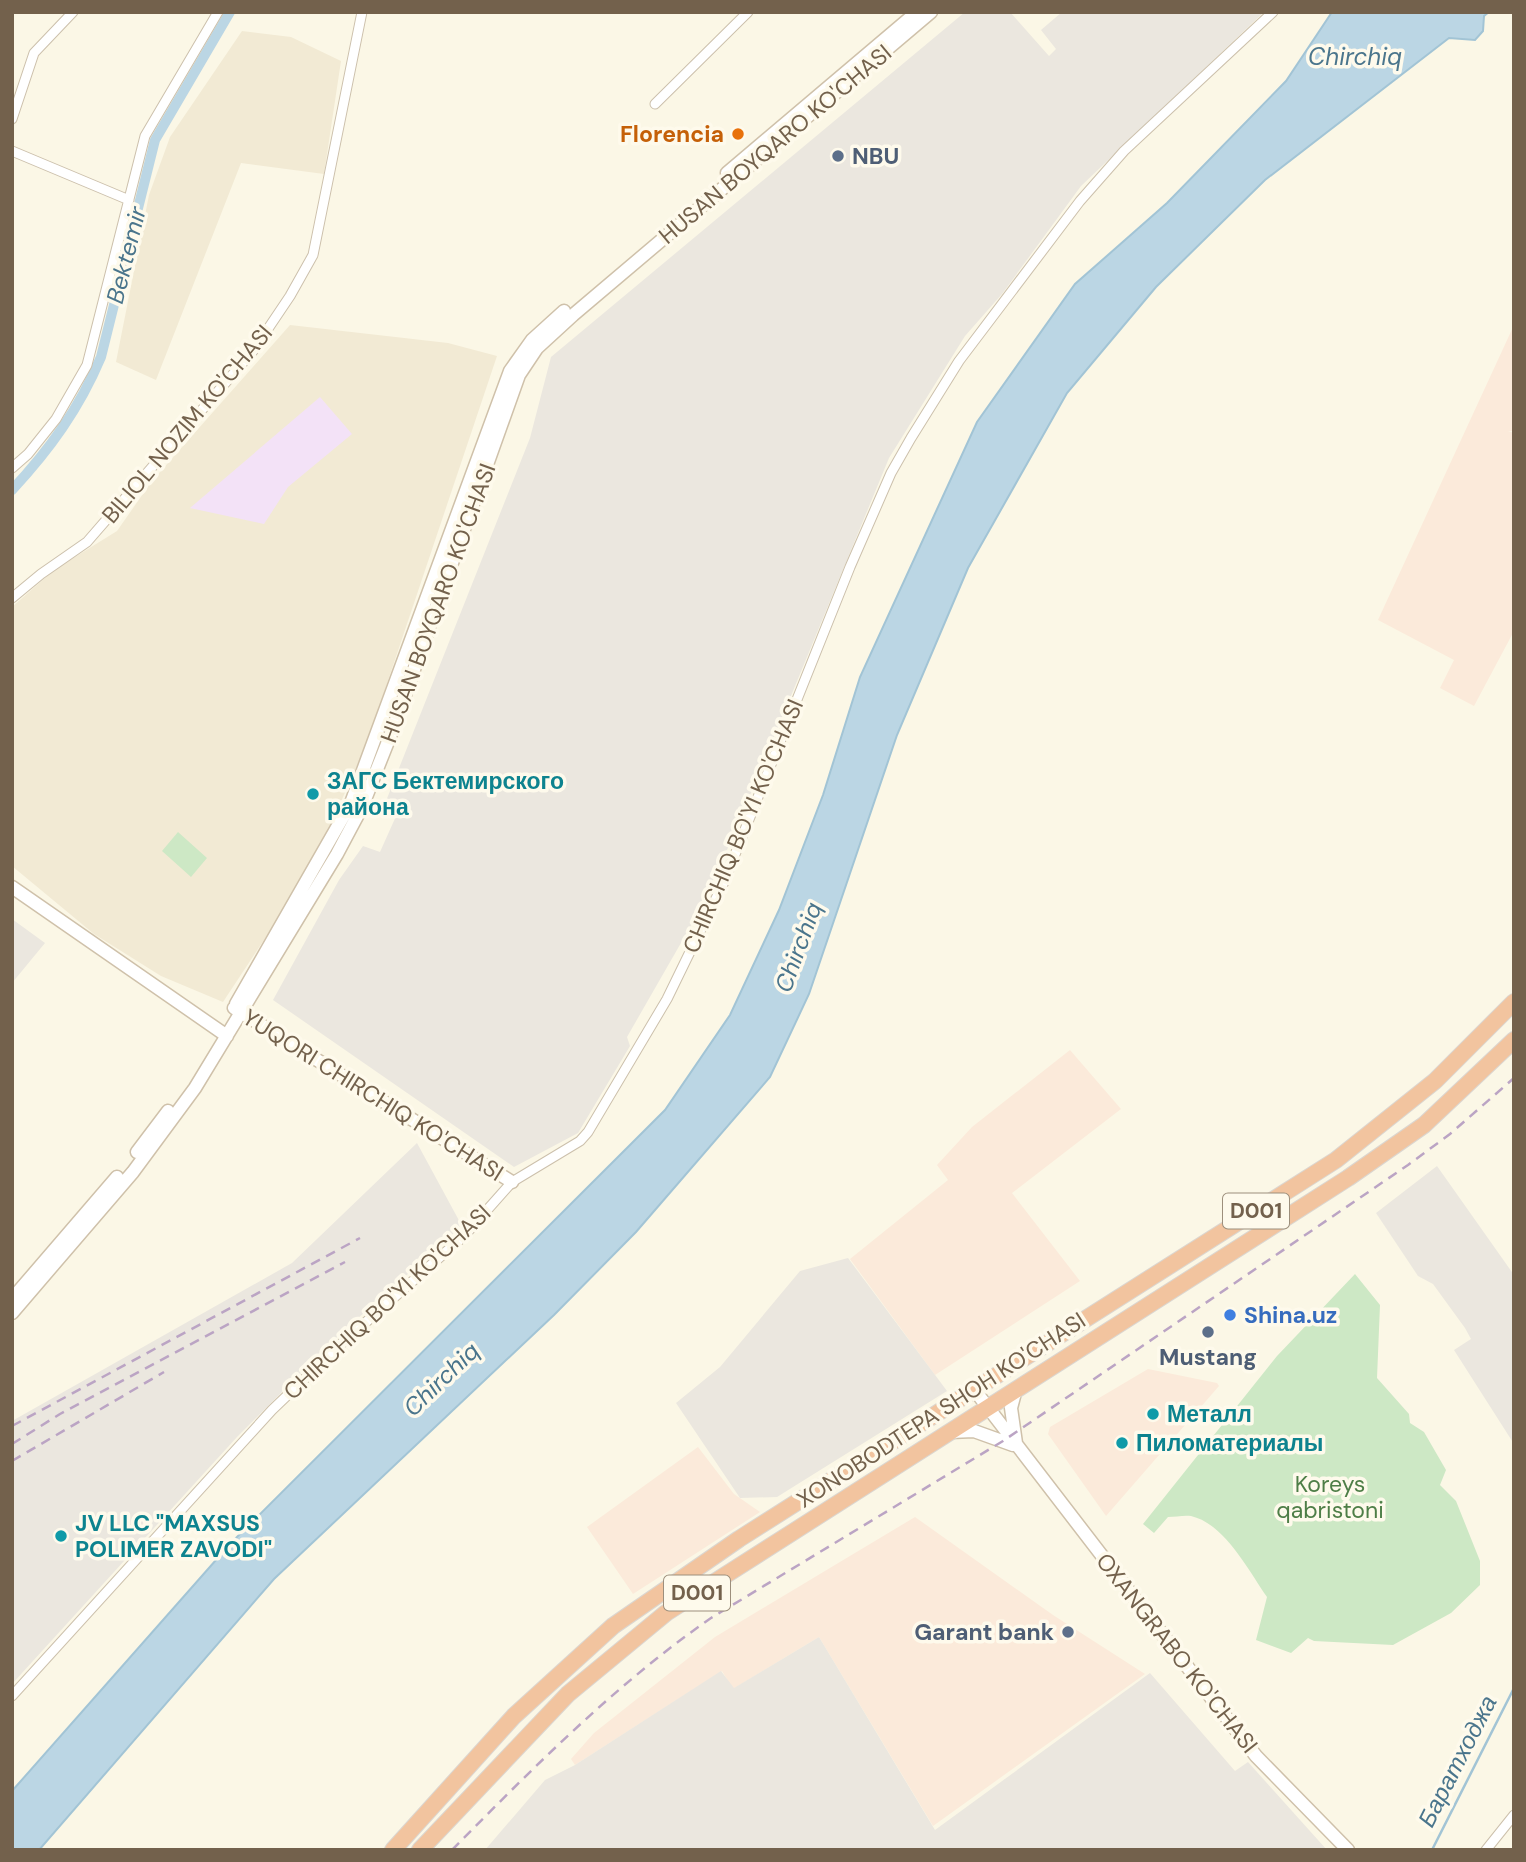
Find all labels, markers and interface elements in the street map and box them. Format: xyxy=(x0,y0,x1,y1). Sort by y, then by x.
street label: HUSAN BOYQARO KO'CHASI xyxy=(652,38,898,250)
water label: Chirchiq xyxy=(1308,41,1402,72)
place label: Florencia xyxy=(620,119,724,149)
marker: Florencia xyxy=(730,126,746,142)
place label: NBU xyxy=(852,141,899,171)
marker: NBU xyxy=(830,148,846,164)
water label: Bektemir xyxy=(99,202,153,307)
street label: BILIOL NOZIM KO'CHASI xyxy=(95,319,279,529)
street label: HUSAN BOYQARO KO'CHASI xyxy=(373,459,503,747)
street label: CHIRCHIQ BO'YI KO'CHASI xyxy=(676,695,810,957)
place label: ЗАГС Бектемирского района xyxy=(327,766,564,822)
marker: ЗАГС Бектемирского района xyxy=(305,786,321,802)
water label: Chirchiq xyxy=(767,898,829,996)
street label: YUQORI CHIRCHIQ KO'CHASI xyxy=(237,1002,509,1188)
road number: D001 xyxy=(1223,1194,1289,1228)
street label: CHIRCHIQ BO'YI KO'CHASI xyxy=(277,1198,497,1406)
place label: Shina.uz xyxy=(1244,1300,1337,1330)
street label: XONOBODTEPA SHOH KO'CHASI xyxy=(791,1305,1091,1515)
marker: Shina.uz xyxy=(1222,1307,1238,1323)
marker: Mustang xyxy=(1200,1324,1216,1340)
water label: Chirchiq xyxy=(397,1335,486,1423)
place label: Mustang xyxy=(1159,1342,1257,1372)
place label: Металл xyxy=(1167,1399,1252,1429)
marker: Металл xyxy=(1145,1406,1161,1422)
place label: Пиломатериалы xyxy=(1136,1428,1324,1458)
marker: Пиломатериалы xyxy=(1114,1435,1130,1451)
park label: Koreys qabristoni xyxy=(1276,1469,1384,1525)
place label: JV LLC "MAXSUS POLIMER ZAVODI" xyxy=(75,1508,272,1564)
marker: JV LLC "MAXSUS POLIMER ZAVODI" xyxy=(53,1528,69,1544)
street label: OXANGRABO KO'CHASI xyxy=(1089,1547,1265,1759)
road number: D001 xyxy=(664,1576,730,1610)
place label: Garant bank xyxy=(914,1617,1054,1647)
marker: Garant bank xyxy=(1060,1624,1076,1640)
water label: Баратходжа xyxy=(1411,1690,1503,1832)

